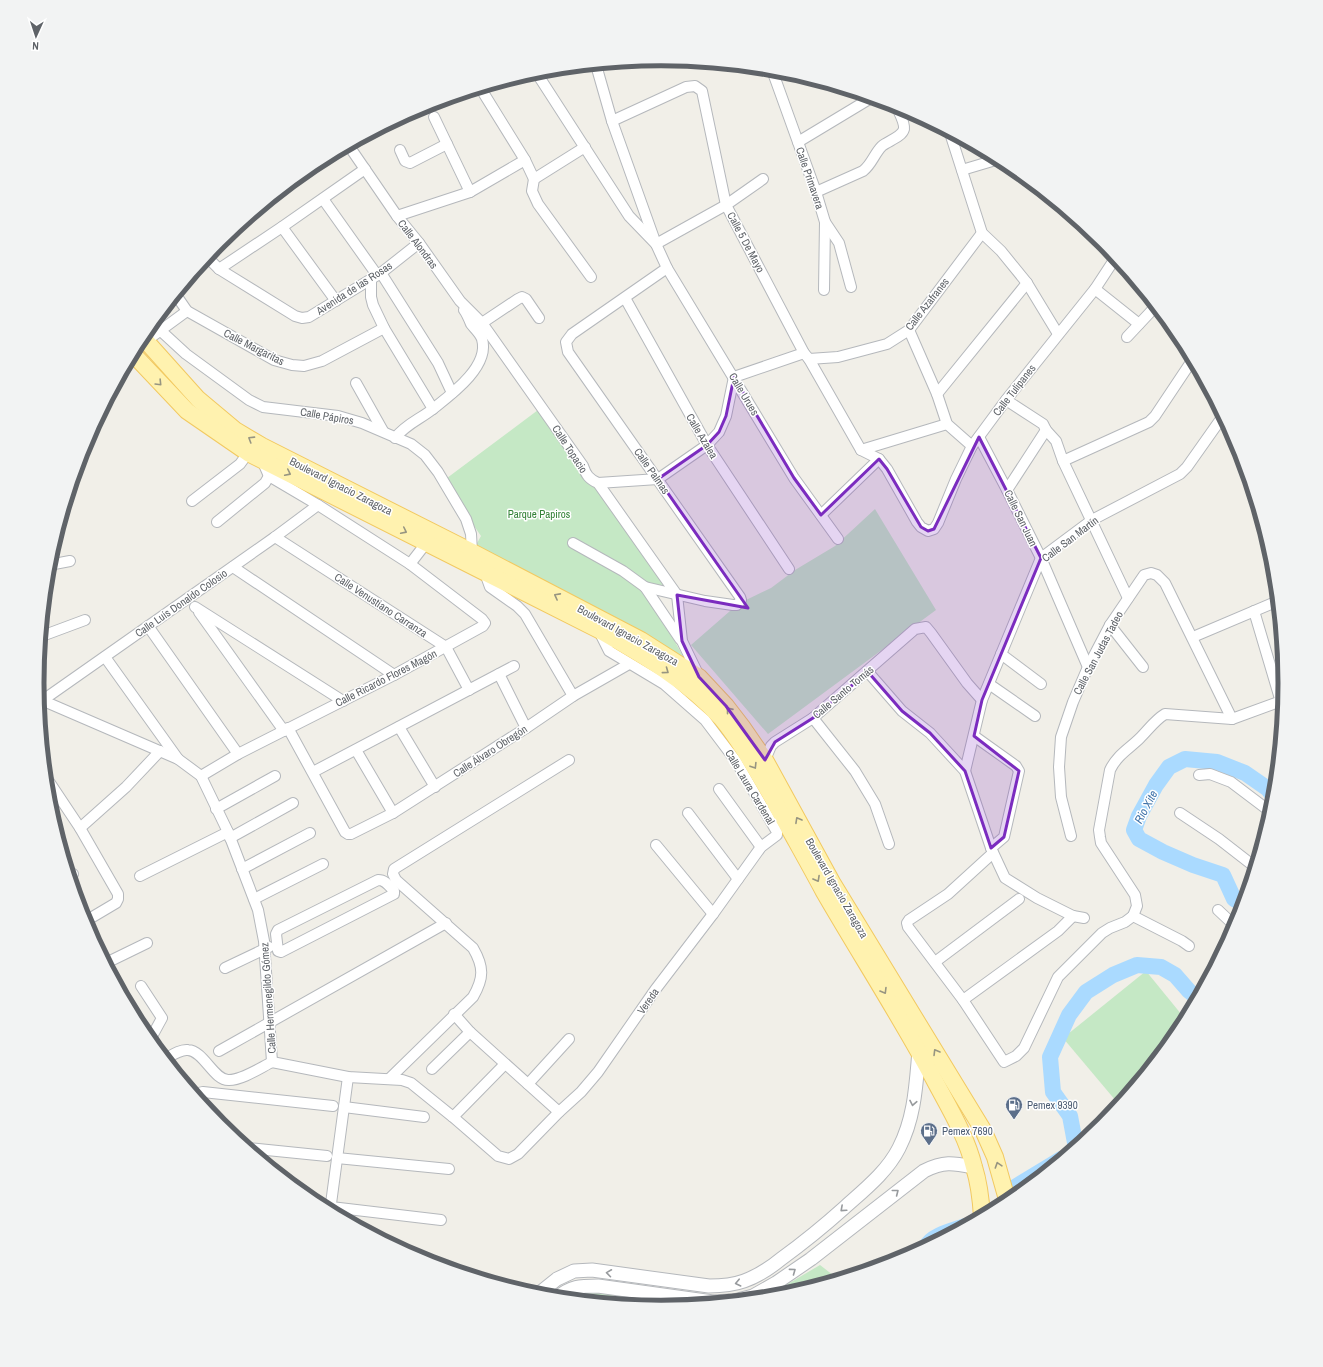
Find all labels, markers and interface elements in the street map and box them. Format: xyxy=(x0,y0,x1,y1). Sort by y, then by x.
north arrow xyxy=(16,16,56,56)
text: N xyxy=(32,39,39,53)
street label: Calle Primavera xyxy=(793,145,827,211)
street label: Calle 5 De Mayo xyxy=(724,209,768,275)
street label: Calle Alondras xyxy=(395,217,441,272)
street label: Avenida de las Rosas xyxy=(313,258,395,318)
street label: Calle Azafranes xyxy=(902,274,952,333)
street label: Calle Margaritas xyxy=(221,326,287,368)
street label: Calle Tulipanes xyxy=(989,361,1039,419)
street label: Calle Urues xyxy=(726,370,762,418)
one-way arrow xyxy=(154,378,162,386)
street label: Calle Pápiros xyxy=(299,404,355,428)
street label: Calle Azalea xyxy=(683,411,721,461)
street label: Calle Topacio xyxy=(549,422,591,476)
one-way arrow xyxy=(248,436,255,444)
street label: Calle Palmas xyxy=(631,445,673,497)
street label: Boulevard Ignacio Zaragoza xyxy=(287,454,395,518)
one-way arrow xyxy=(283,468,291,476)
street label: Calle San Juan xyxy=(1001,487,1041,549)
park label: Parque Papiros xyxy=(508,507,571,521)
street label: Calle San Martín xyxy=(1039,513,1101,565)
one-way arrow xyxy=(400,526,407,534)
street label: Calle Luis Donaldo Colosio xyxy=(132,566,230,640)
street label: Calle Venustiano Carranza xyxy=(332,570,430,640)
one-way arrow xyxy=(554,593,561,601)
street label: Boulevard Ignacio Zaragoza xyxy=(575,601,681,669)
street label: Calle San Judas Tadeo xyxy=(1070,609,1126,697)
street label: Calle Ricardo Flores Magón xyxy=(333,646,439,710)
street label: Calle Santo Tomás xyxy=(810,662,877,722)
one-way arrow xyxy=(662,666,669,673)
one-way arrow xyxy=(726,707,733,714)
street label: Calle Álvaro Obregón xyxy=(450,722,530,780)
street label: Calle Laura Cardenal xyxy=(722,747,778,827)
one-way arrow xyxy=(749,762,756,769)
water label: Rio Xite xyxy=(1131,787,1162,826)
one-way arrow xyxy=(795,816,802,824)
street label: Boulevard Ignacio Zaragoza xyxy=(803,835,871,941)
one-way arrow xyxy=(813,875,820,882)
street label: Calle Hermenegildo Gómez xyxy=(257,942,279,1054)
street label: Vereda xyxy=(634,985,662,1017)
one-way arrow xyxy=(879,987,886,994)
one-way arrow xyxy=(933,1049,940,1056)
fuel station icon: Pemex 9390 xyxy=(1004,1095,1024,1120)
place label: Pemex 9390 xyxy=(1027,1098,1078,1112)
one-way arrow xyxy=(910,1100,918,1106)
fuel station icon: Pemex 7690 xyxy=(919,1121,939,1146)
place label: Pemex 7690 xyxy=(942,1124,993,1138)
one-way arrow xyxy=(994,1162,1003,1169)
one-way arrow xyxy=(892,1190,899,1197)
one-way arrow xyxy=(841,1204,848,1211)
one-way arrow xyxy=(606,1268,612,1277)
one-way arrow xyxy=(789,1268,796,1276)
one-way arrow xyxy=(734,1278,741,1286)

